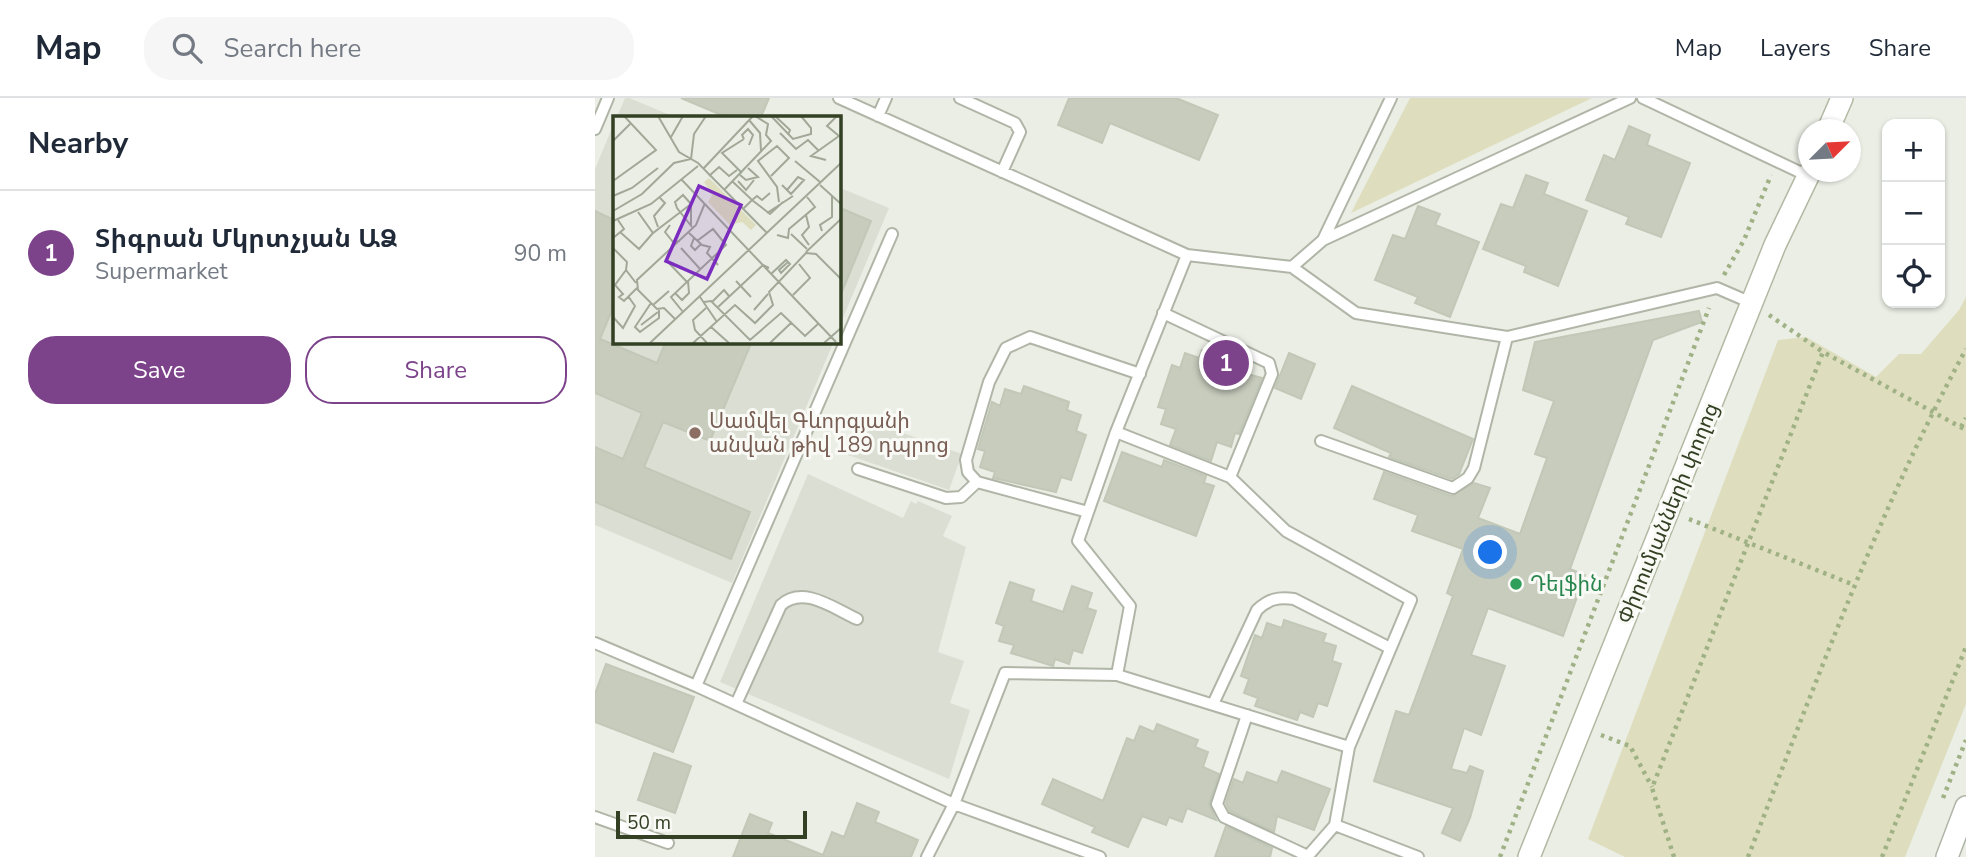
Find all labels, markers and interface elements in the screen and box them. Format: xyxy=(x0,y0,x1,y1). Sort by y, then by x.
search box xyxy=(144,17,634,80)
text: Map xyxy=(35,26,102,71)
icon: search xyxy=(168,29,206,67)
text: Search here xyxy=(224,31,361,66)
text: Map xyxy=(1675,32,1722,64)
text: Layers xyxy=(1760,32,1831,64)
text: Share xyxy=(1869,32,1931,64)
inset map xyxy=(613,116,840,343)
north arrow xyxy=(1798,119,1861,182)
map controls xyxy=(1882,119,1945,308)
button: + xyxy=(1882,119,1945,182)
text: Nearby xyxy=(28,123,128,164)
button: − xyxy=(1882,182,1945,245)
text: Տիգրան Մկրտչյան ԱՁ xyxy=(95,221,397,256)
text: 1 xyxy=(44,238,58,269)
text: 90 m xyxy=(514,238,567,269)
button: locate xyxy=(1882,245,1945,308)
text: Supermarket xyxy=(95,256,228,287)
button: Save xyxy=(28,336,291,404)
button: Share xyxy=(305,336,567,404)
pin: 1 xyxy=(1203,337,1249,389)
street label: Փիրումյանների փողոց xyxy=(1611,398,1725,628)
place label: Սամվել Գևորգյանի անվան թիվ 189 դպրոց xyxy=(709,407,949,459)
marker: Սամվել Գևորգյանի անվան թիվ 189 դպրոց xyxy=(687,425,703,441)
your location xyxy=(1473,535,1507,569)
place label: Դելֆին xyxy=(1530,570,1603,598)
marker: Դելֆին xyxy=(1508,576,1524,592)
scale bar xyxy=(616,808,807,840)
text: 50 m xyxy=(627,810,671,836)

